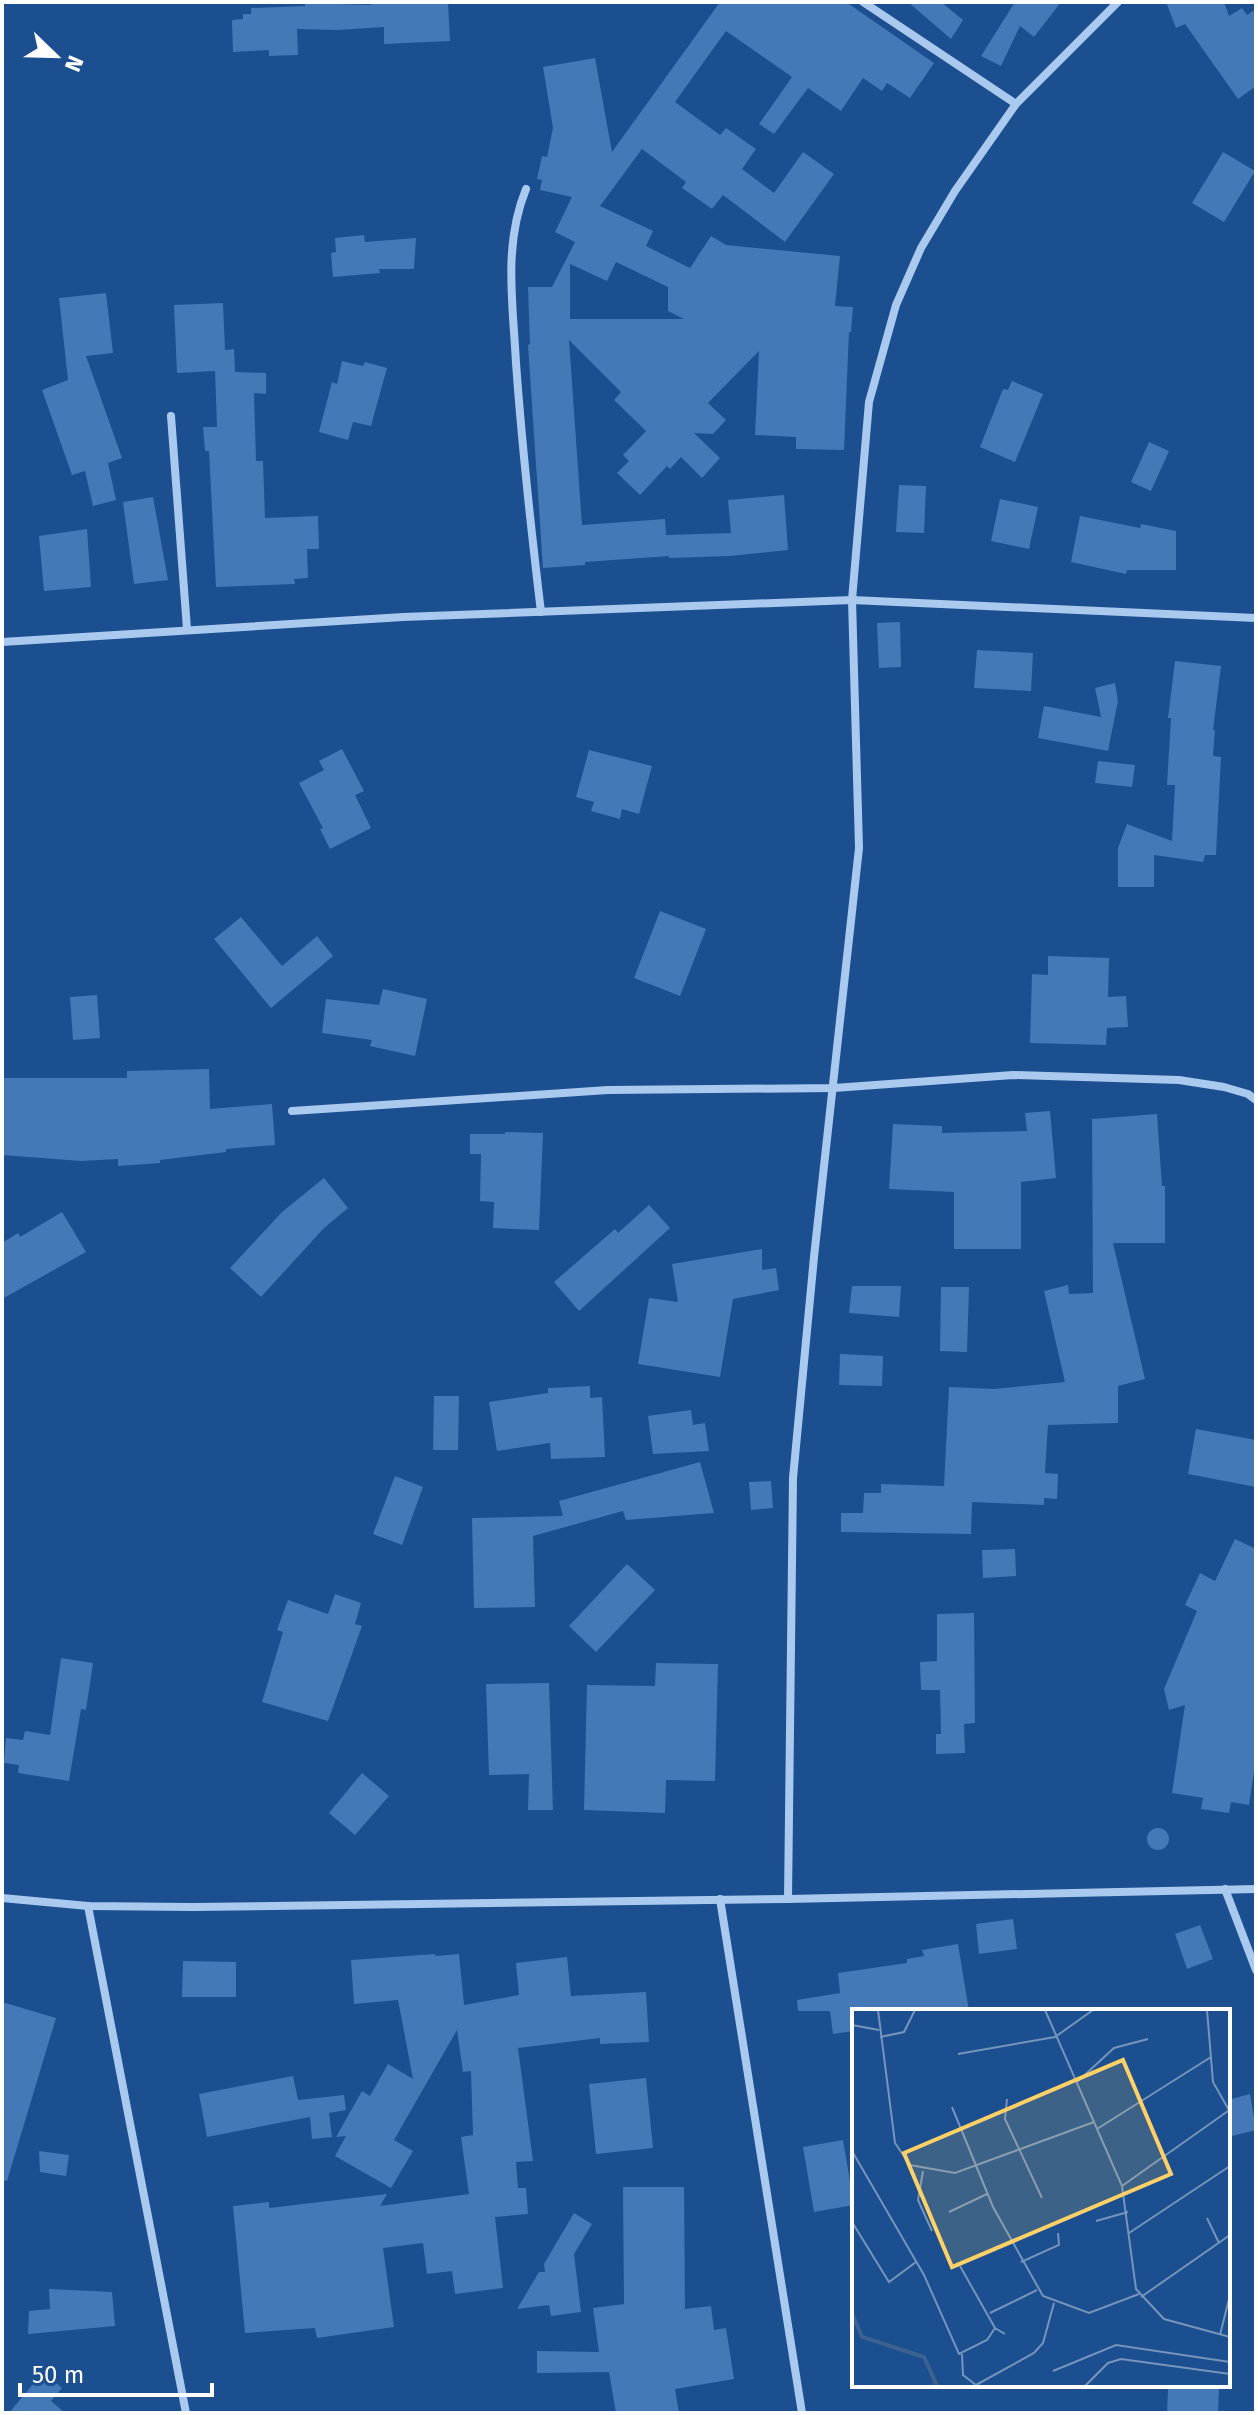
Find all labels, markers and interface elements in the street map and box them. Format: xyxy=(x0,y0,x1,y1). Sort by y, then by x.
north arrow xyxy=(16,16,96,96)
text: N xyxy=(59,52,89,76)
inset map xyxy=(852,2009,1230,2387)
scale bar xyxy=(20,2347,212,2397)
text: 50 m xyxy=(32,2361,84,2389)

